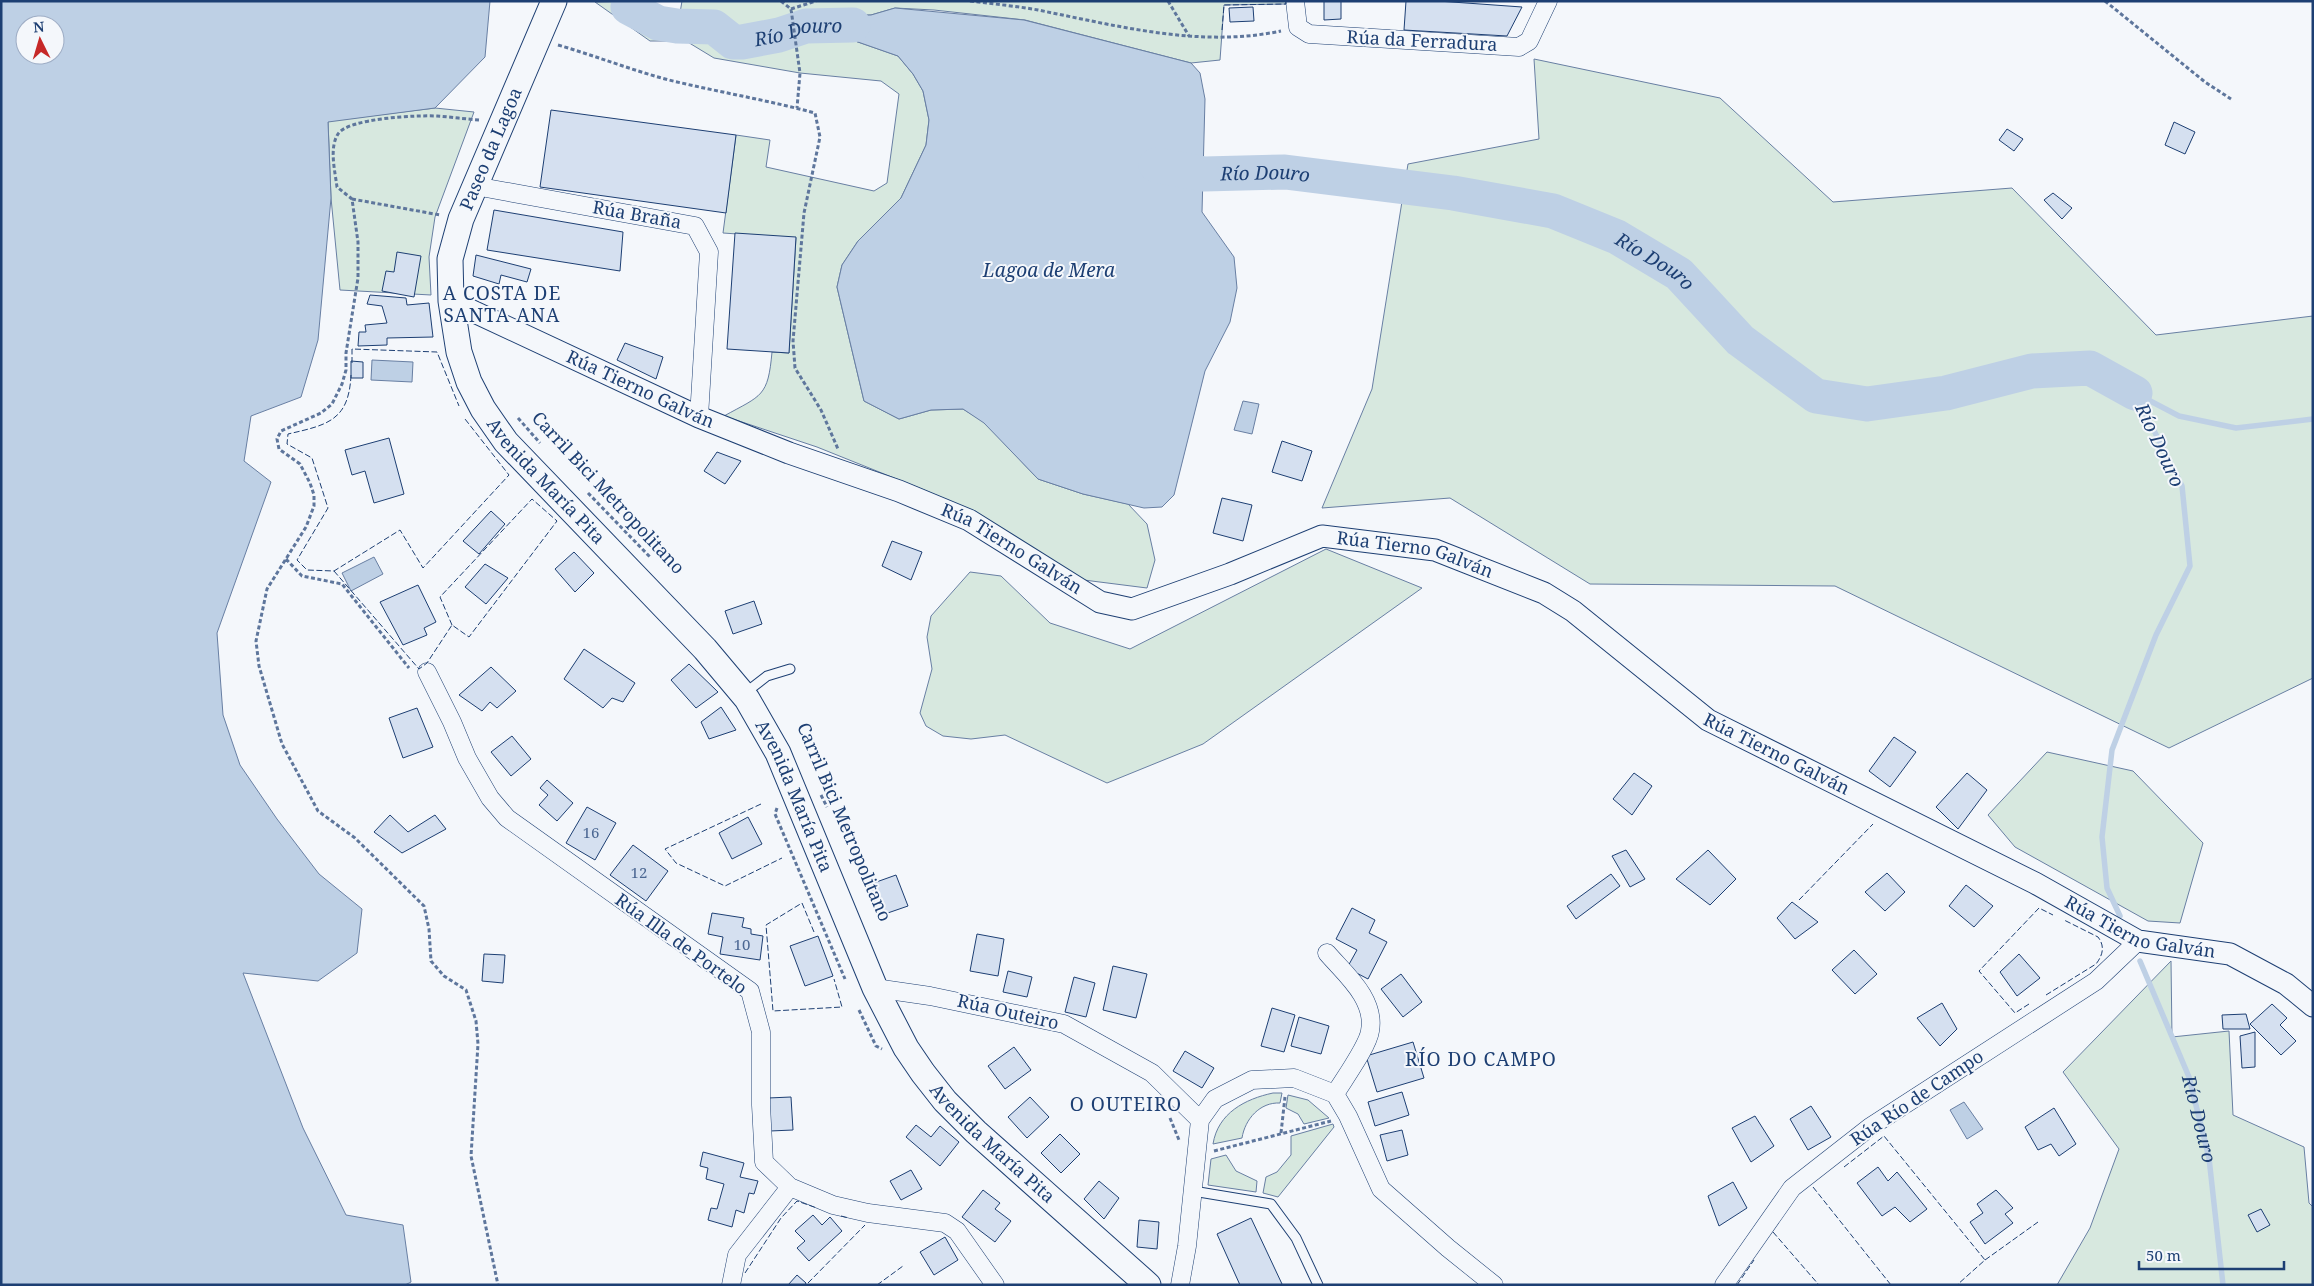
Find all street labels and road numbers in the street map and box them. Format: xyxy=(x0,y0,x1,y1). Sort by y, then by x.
street label: Rúa da Ferradura xyxy=(1346,24,1498,56)
street label: Paseo da Lagoa xyxy=(453,84,527,214)
street label: Rúa Braña xyxy=(591,194,683,234)
street label: Rúa Tierno Galván xyxy=(563,344,719,433)
street label: Carril Bici Metropolitano xyxy=(527,406,690,579)
street label: Avenida María Pita xyxy=(482,413,611,549)
street label: Rúa Tierno Galván xyxy=(938,497,1088,599)
street label: Rúa Tierno Galván xyxy=(1336,525,1497,583)
street label: Rúa Tierno Galván xyxy=(1700,707,1854,800)
street label: Avenida María Pita xyxy=(750,715,839,876)
street label: Carril Bici Metropolitano xyxy=(792,718,898,925)
street label: Rúa Illa de Portelo xyxy=(611,887,752,999)
street label: Rúa Tierno Galván xyxy=(2061,889,2218,963)
street label: Rúa Outeiro xyxy=(955,988,1061,1034)
street label: Rúa Río de Campo xyxy=(1845,1044,1988,1151)
street label: Avenida María Pita xyxy=(925,1078,1061,1208)

